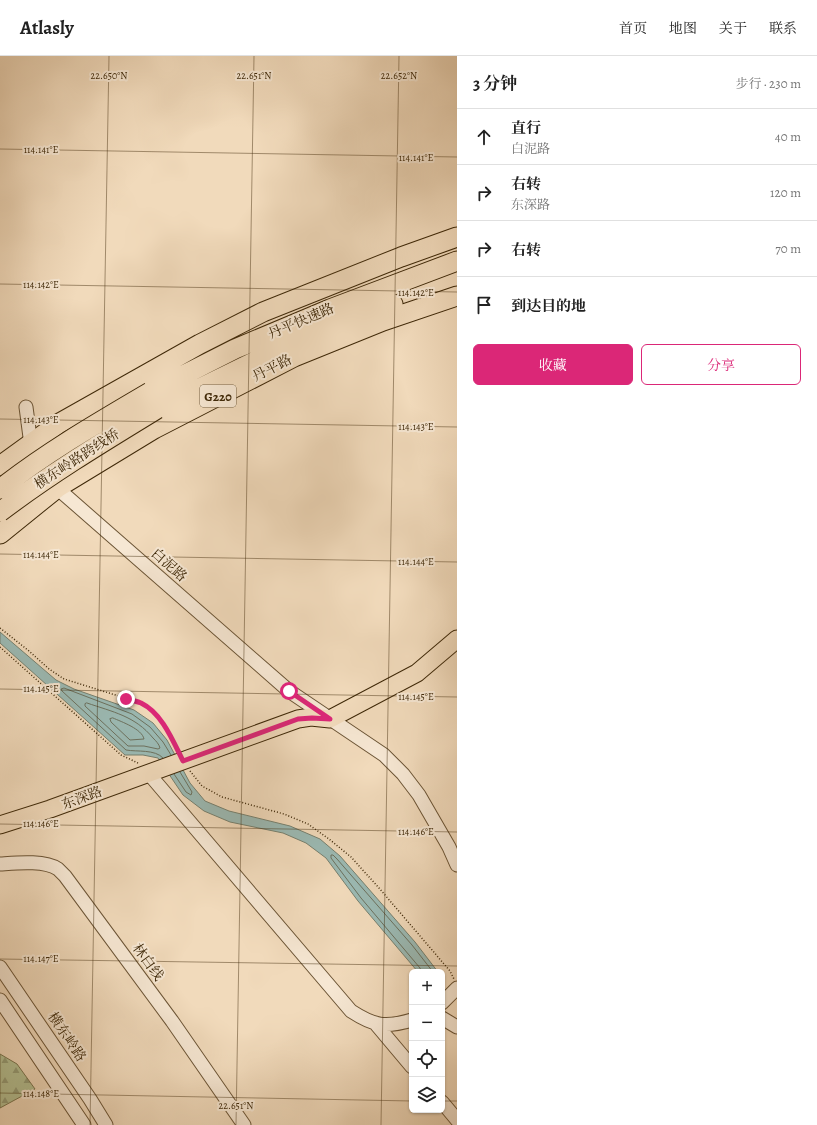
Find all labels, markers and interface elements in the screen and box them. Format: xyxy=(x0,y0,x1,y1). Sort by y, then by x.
text: Atlasly xyxy=(20,15,74,41)
text: 首页 xyxy=(619,19,647,38)
text: 地图 xyxy=(669,19,697,38)
text: 关于 xyxy=(719,19,747,38)
text: 联系 xyxy=(769,19,797,38)
text: 22.650°N xyxy=(90,69,128,82)
text: 22.651°N xyxy=(236,69,272,82)
text: 22.652°N xyxy=(381,69,417,82)
text: 3 分钟 xyxy=(473,72,517,95)
text: 步行 · 230 m xyxy=(735,75,801,92)
text: 直行 xyxy=(511,118,541,138)
icon: ahead xyxy=(473,126,495,148)
text: 40 m xyxy=(775,128,801,145)
text: 白泥路 xyxy=(511,140,550,157)
text: 114.141°E xyxy=(24,143,58,156)
text: 114.141°E xyxy=(399,151,433,164)
text: 右转 xyxy=(511,174,541,194)
icon: right xyxy=(473,182,495,204)
text: 120 m xyxy=(770,184,801,201)
text: 东深路 xyxy=(511,196,550,213)
icon: right xyxy=(473,238,495,260)
text: 右转 xyxy=(511,240,541,260)
text: 70 m xyxy=(775,240,801,257)
text: 114.142°E xyxy=(23,278,59,291)
text: 114.142°E xyxy=(398,286,434,299)
icon: arrive xyxy=(473,294,495,316)
text: 到达目的地 xyxy=(511,296,586,316)
street label: 丹平快速路 xyxy=(265,299,337,343)
button: 收藏 xyxy=(473,344,633,385)
button: 分享 xyxy=(641,344,801,385)
street label: 丹平路 xyxy=(249,350,295,386)
road number: G220 xyxy=(200,385,236,407)
text: 114.143°E xyxy=(23,413,59,426)
text: 114.143°E xyxy=(398,420,434,433)
street label: 横东岭路跨线桥 xyxy=(31,424,123,494)
street label: 白泥路 xyxy=(147,544,191,586)
text: 114.144°E xyxy=(23,548,59,561)
text: 114.144°E xyxy=(398,555,434,568)
text: 114.145°E xyxy=(23,682,59,695)
route start xyxy=(280,682,298,700)
route end xyxy=(117,690,135,708)
text: 114.145°E xyxy=(398,690,434,703)
street label: 东深路 xyxy=(59,782,105,814)
text: 114.146°E xyxy=(23,817,59,830)
text: 114.146°E xyxy=(398,825,434,838)
street label: 林白线 xyxy=(128,939,168,985)
text: 114.147°E xyxy=(23,952,59,965)
map controls xyxy=(409,969,445,1113)
button: + xyxy=(409,969,445,1005)
button: − xyxy=(409,1005,445,1041)
street label: 横东岭路 xyxy=(43,1008,91,1066)
button: locate xyxy=(409,1041,445,1077)
button: layers xyxy=(409,1077,445,1113)
text: 114.148°E xyxy=(23,1087,59,1100)
text: 22.651°N xyxy=(218,1099,254,1112)

